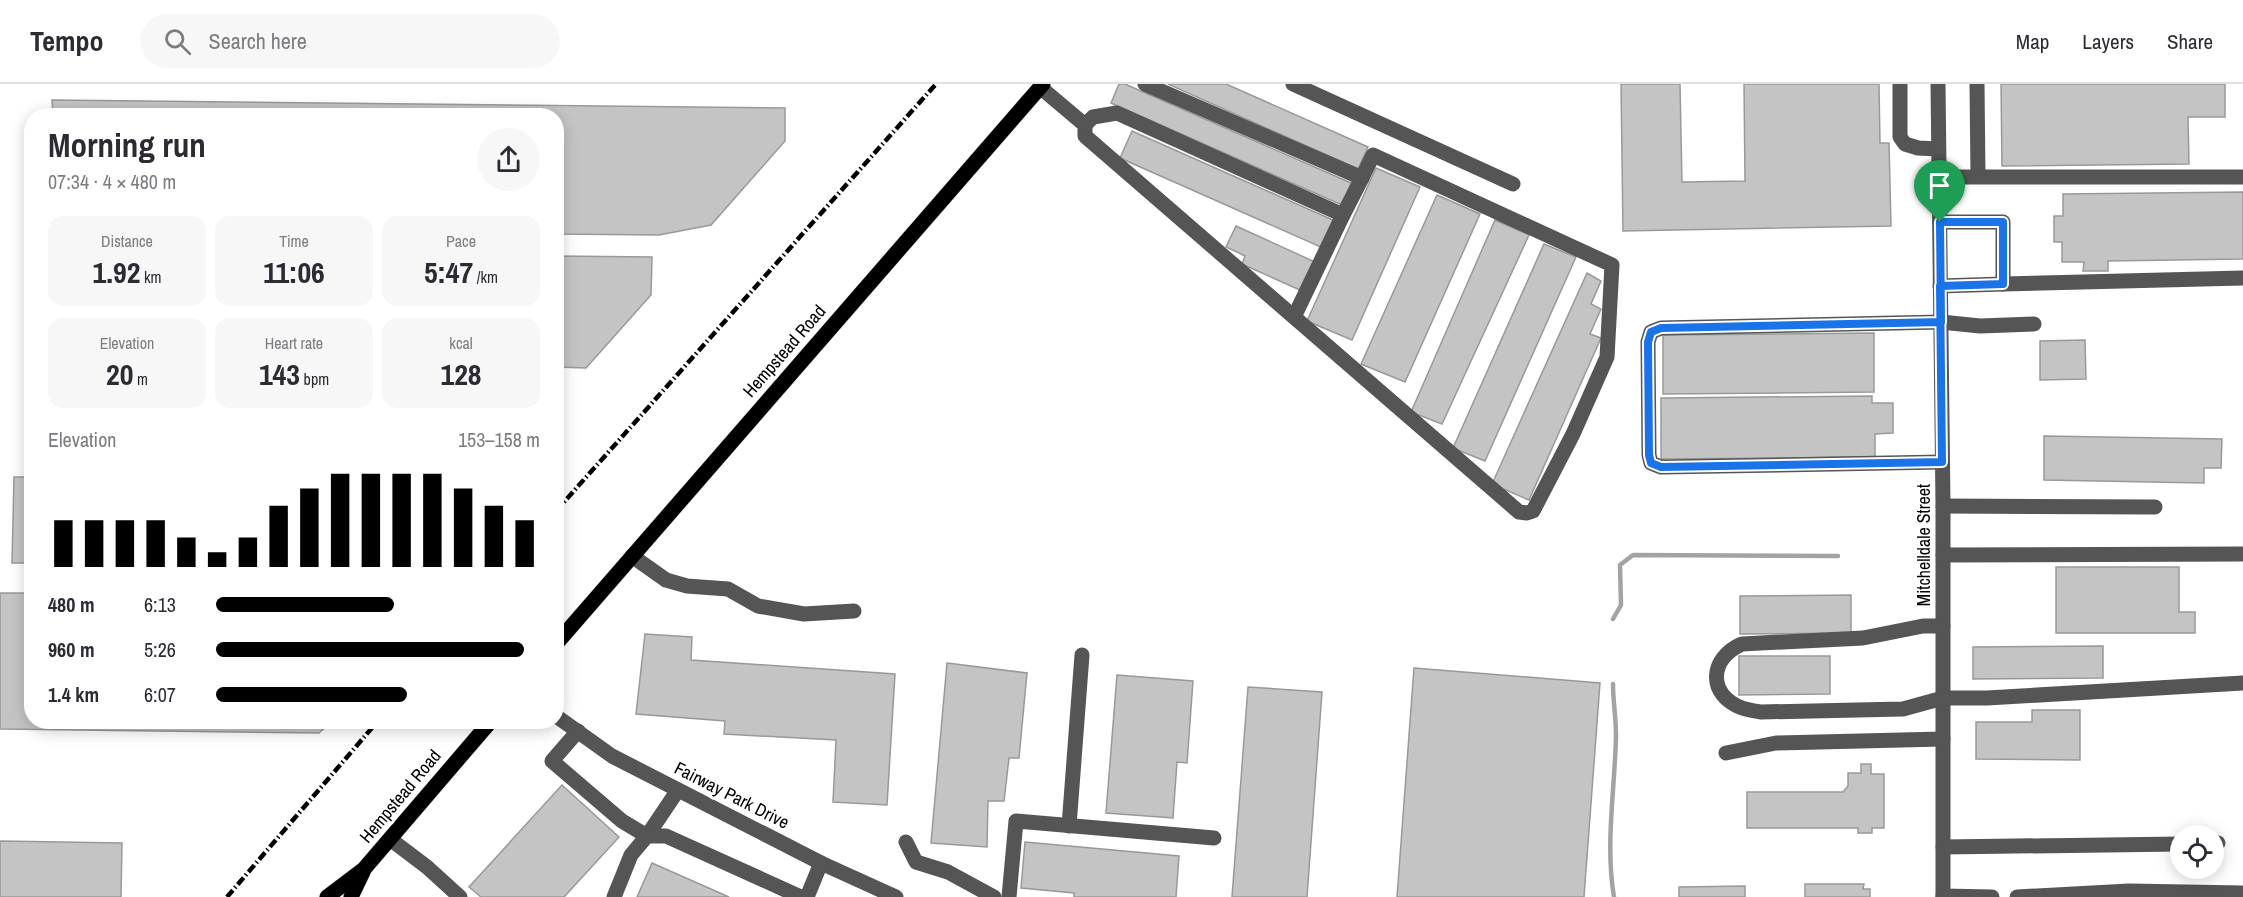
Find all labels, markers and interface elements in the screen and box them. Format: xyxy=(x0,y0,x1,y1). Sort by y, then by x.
search box xyxy=(140,14,560,68)
text: Tempo xyxy=(30,22,104,60)
icon: search xyxy=(161,25,194,58)
text: Search here xyxy=(209,26,307,56)
text: Map xyxy=(2016,27,2049,56)
text: Layers xyxy=(2082,27,2134,56)
text: Share xyxy=(2167,27,2213,56)
text: Morning run xyxy=(48,123,206,167)
button: share xyxy=(477,128,540,191)
pin xyxy=(1914,160,1965,222)
text: 07:34 · 4 × 480 m xyxy=(48,168,176,195)
icon: arrive xyxy=(1923,169,1956,202)
text: Distance xyxy=(101,230,153,252)
text: Time xyxy=(279,230,309,252)
text: Pace xyxy=(446,230,476,252)
text: 1.92 xyxy=(92,252,140,292)
text: 11:06 xyxy=(263,252,325,292)
text: 5:47 xyxy=(424,252,473,292)
text: km xyxy=(140,266,162,288)
text: /km xyxy=(473,266,498,288)
street label: Hempstead Road xyxy=(737,299,831,403)
text: Elevation xyxy=(100,332,154,354)
text: Heart rate xyxy=(265,332,323,354)
text: kcal xyxy=(449,332,473,354)
text: 20 xyxy=(106,354,133,394)
text: 143 xyxy=(259,354,300,394)
text: 128 xyxy=(440,354,482,394)
text: m xyxy=(133,368,148,390)
text: bpm xyxy=(300,368,329,390)
text: Elevation xyxy=(48,426,116,453)
text: 153–158 m xyxy=(458,426,540,453)
street label: Mitchelldale Street xyxy=(1911,484,1936,606)
text: 480 m xyxy=(48,591,95,618)
text: 6:13 xyxy=(144,591,176,618)
text: 960 m xyxy=(48,636,95,663)
text: 5:26 xyxy=(144,636,176,663)
text: 1.4 km xyxy=(48,681,99,708)
text: 6:07 xyxy=(144,681,176,708)
street label: Hempstead Road xyxy=(354,744,446,848)
street label: Fairway Park Drive xyxy=(670,755,794,835)
map controls xyxy=(2170,825,2224,879)
button: locate xyxy=(2170,825,2224,879)

